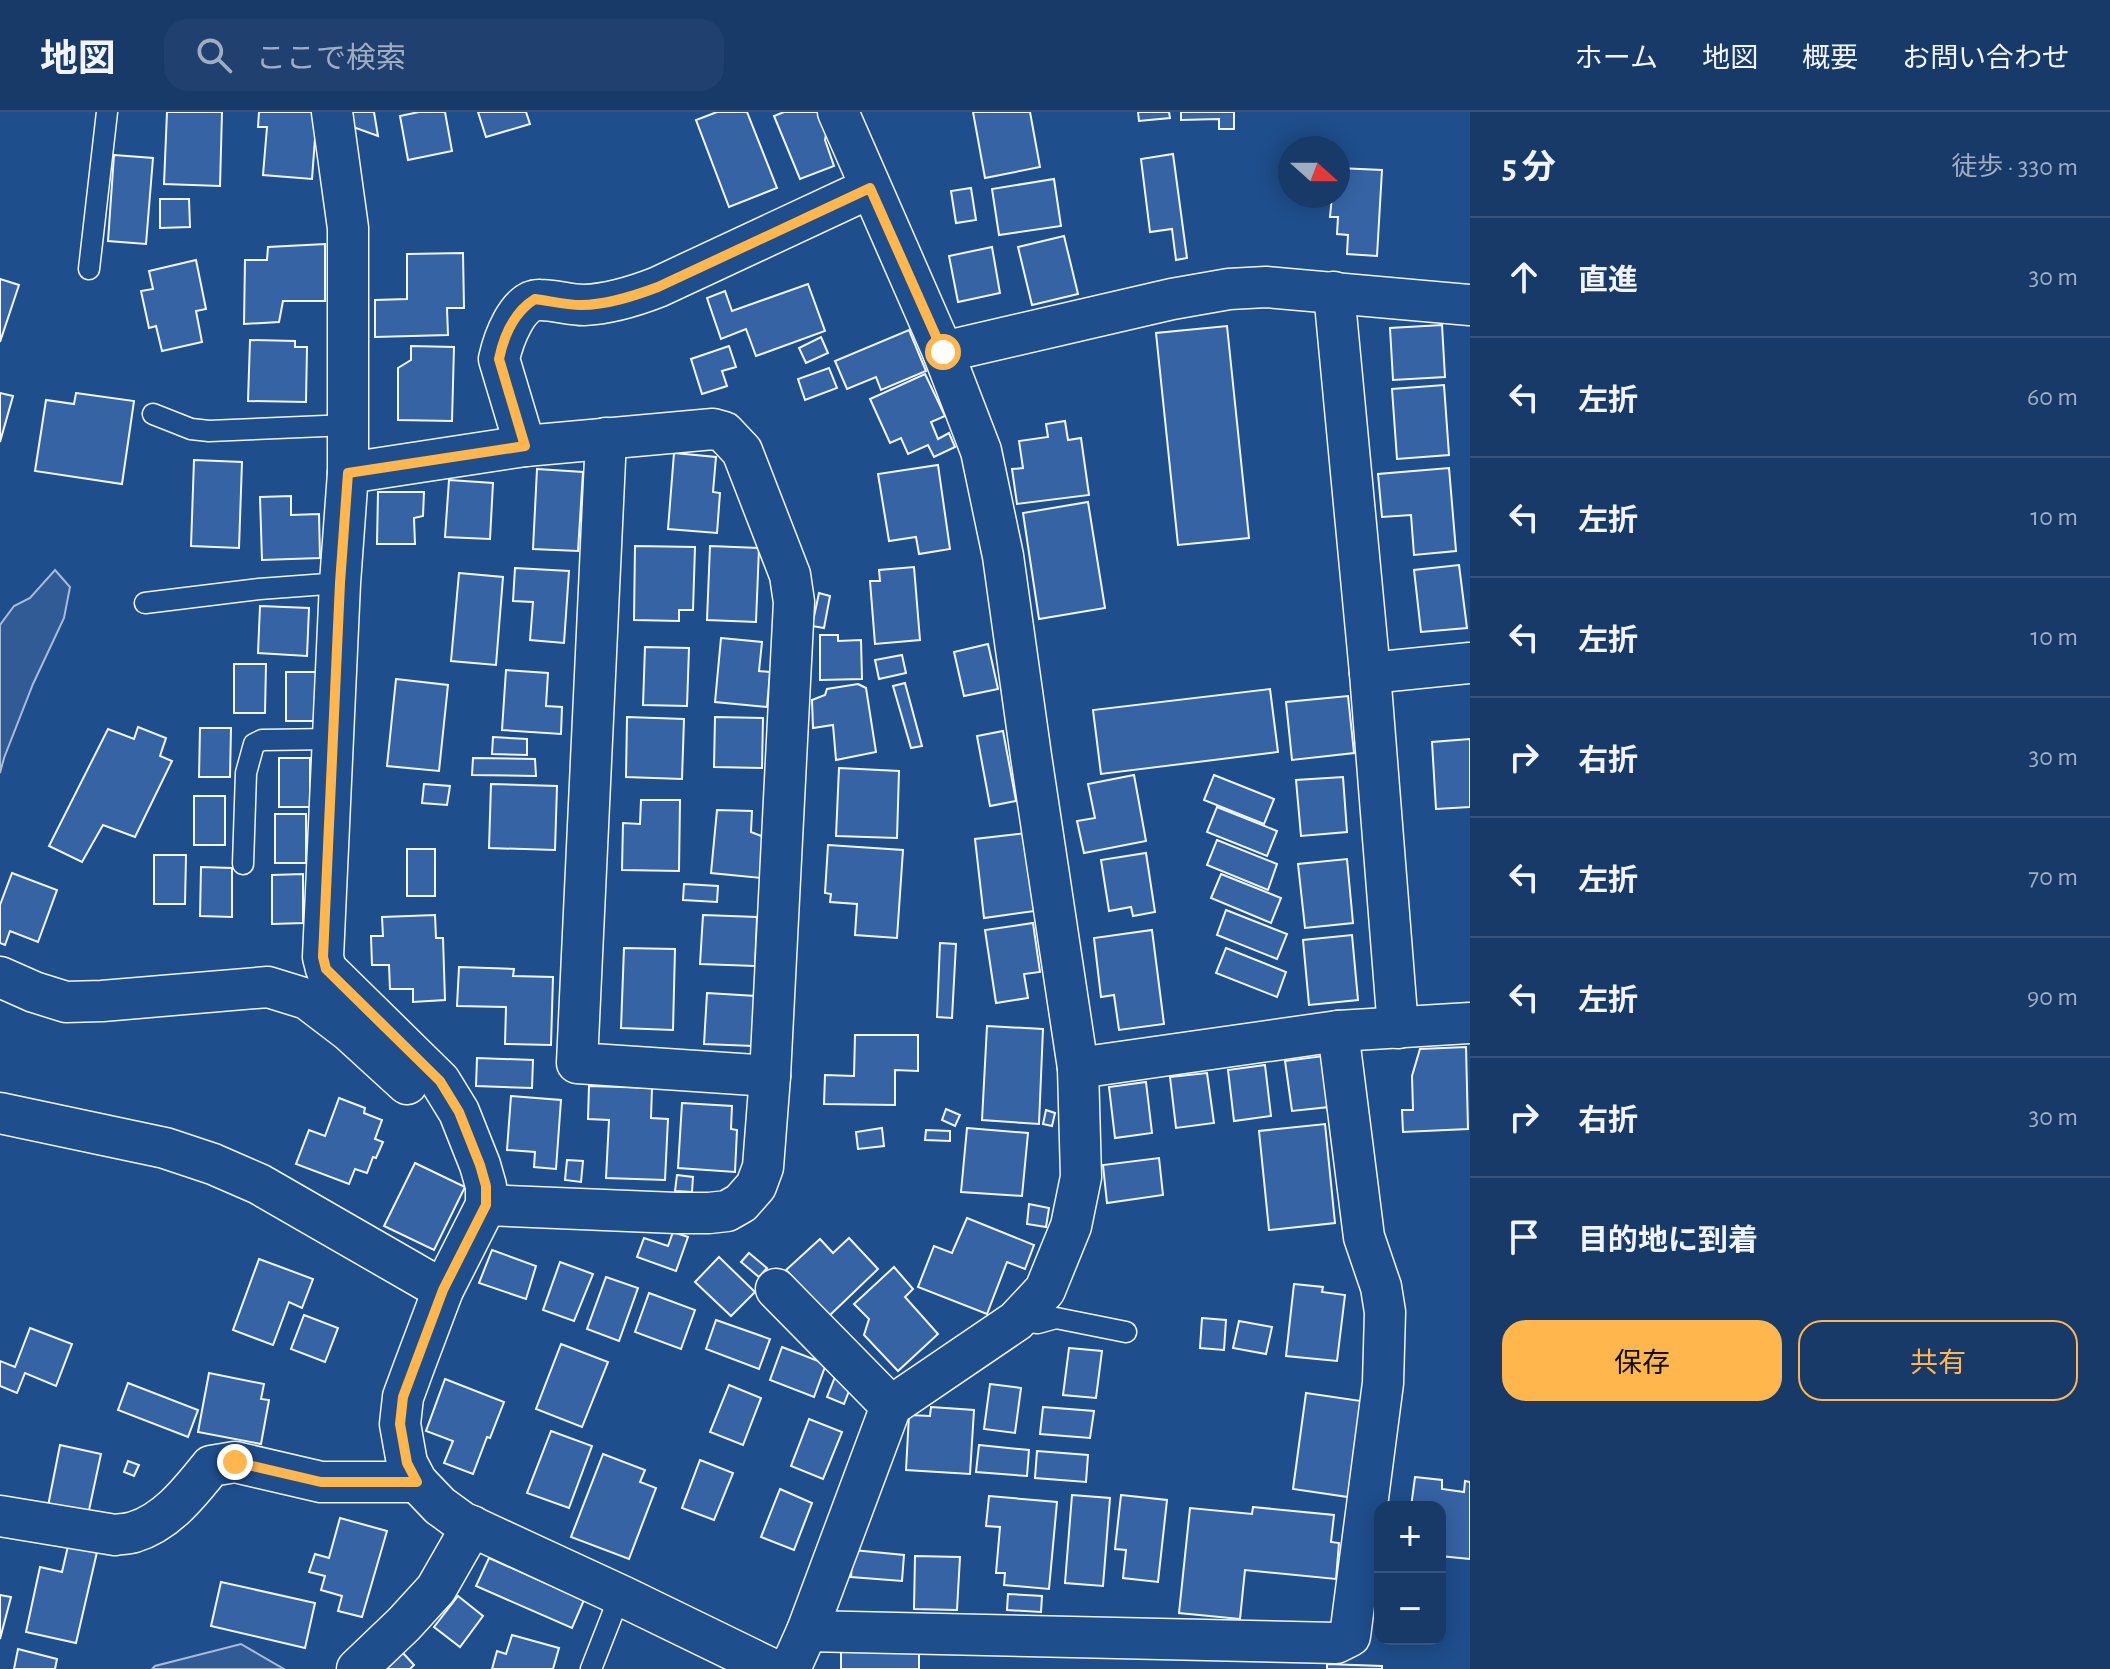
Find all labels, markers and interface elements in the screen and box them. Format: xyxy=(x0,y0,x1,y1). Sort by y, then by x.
search box xyxy=(164,19,724,91)
icon: search xyxy=(192,33,236,77)
text: 地図 xyxy=(40,41,116,79)
text: ここで検索 xyxy=(256,44,406,74)
text: ホーム xyxy=(1575,45,1658,73)
text: 地図 xyxy=(1702,45,1758,73)
text: 概要 xyxy=(1802,45,1858,73)
text: お問い合わせ xyxy=(1902,45,2070,73)
north arrow xyxy=(1278,136,1350,208)
text: 5 分 xyxy=(1502,151,1556,185)
text: 徒歩 · 330 m xyxy=(1951,154,2078,180)
icon: ahead xyxy=(1502,255,1546,299)
text: 30 m xyxy=(2028,264,2078,290)
text: 直進 xyxy=(1578,266,1638,296)
route start xyxy=(925,334,961,370)
icon: left xyxy=(1502,375,1546,419)
text: 60 m xyxy=(2027,384,2078,410)
text: 左折 xyxy=(1578,386,1638,416)
icon: left xyxy=(1502,495,1546,539)
text: 10 m xyxy=(2030,504,2078,530)
text: 左折 xyxy=(1578,506,1638,536)
icon: left xyxy=(1502,615,1546,659)
text: 10 m xyxy=(2030,624,2078,650)
text: 左折 xyxy=(1578,626,1638,656)
icon: right xyxy=(1502,735,1546,779)
text: 30 m xyxy=(2028,744,2078,770)
text: 右折 xyxy=(1578,746,1638,776)
icon: left xyxy=(1502,855,1546,899)
text: 70 m xyxy=(2028,864,2078,890)
text: 左折 xyxy=(1578,866,1638,896)
icon: left xyxy=(1502,975,1546,1019)
text: 90 m xyxy=(2027,984,2078,1010)
text: 左折 xyxy=(1578,986,1638,1016)
icon: right xyxy=(1502,1095,1546,1139)
text: 30 m xyxy=(2028,1104,2078,1130)
text: 右折 xyxy=(1578,1106,1638,1136)
icon: arrive xyxy=(1502,1215,1546,1259)
text: 目的地に到着 xyxy=(1578,1226,1758,1256)
button: 保存 xyxy=(1502,1320,1782,1401)
button: 共有 xyxy=(1798,1320,2078,1401)
route end xyxy=(217,1444,253,1480)
map controls xyxy=(1374,1501,1446,1645)
button: + xyxy=(1374,1501,1446,1573)
button: − xyxy=(1374,1573,1446,1645)

